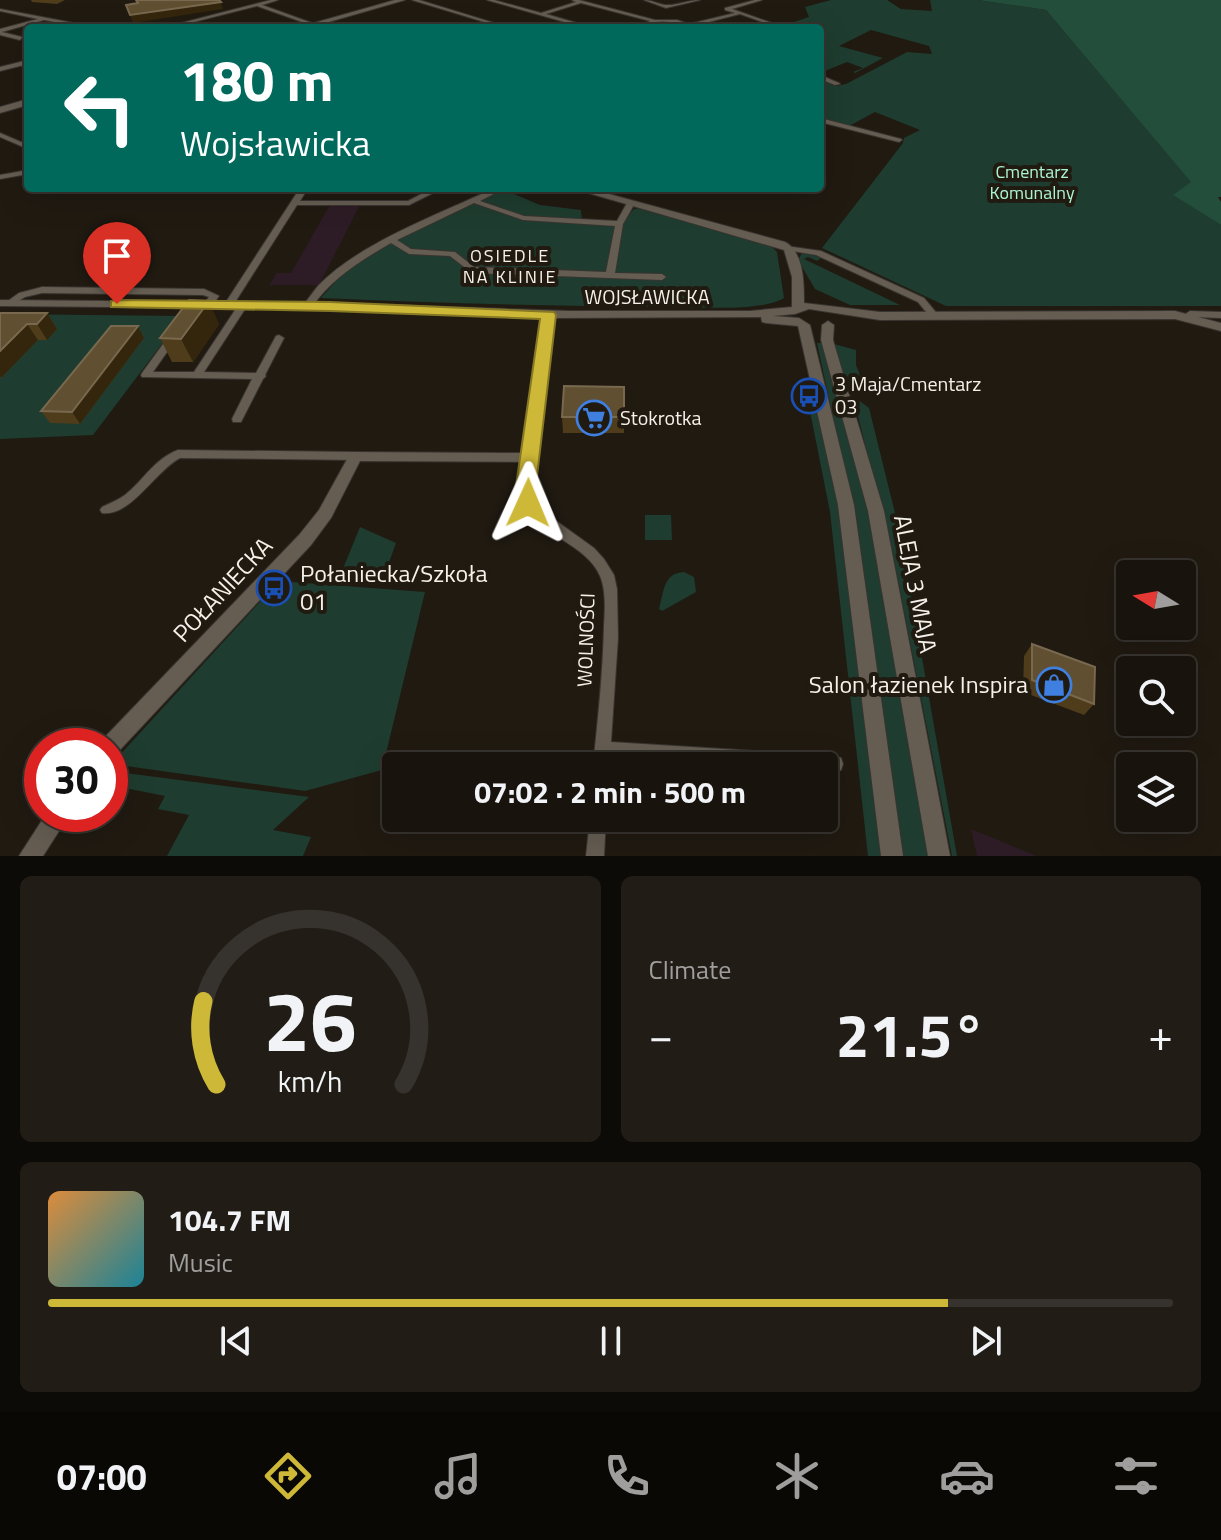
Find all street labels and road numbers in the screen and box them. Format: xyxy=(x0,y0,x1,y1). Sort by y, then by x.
street label: WOJSŁAWICKA xyxy=(584,281,710,312)
street label: ALEJA 3 MAJA xyxy=(885,512,947,656)
street label: POŁANIECKA xyxy=(164,529,281,650)
street label: WOLNOŚCI xyxy=(568,593,603,687)

